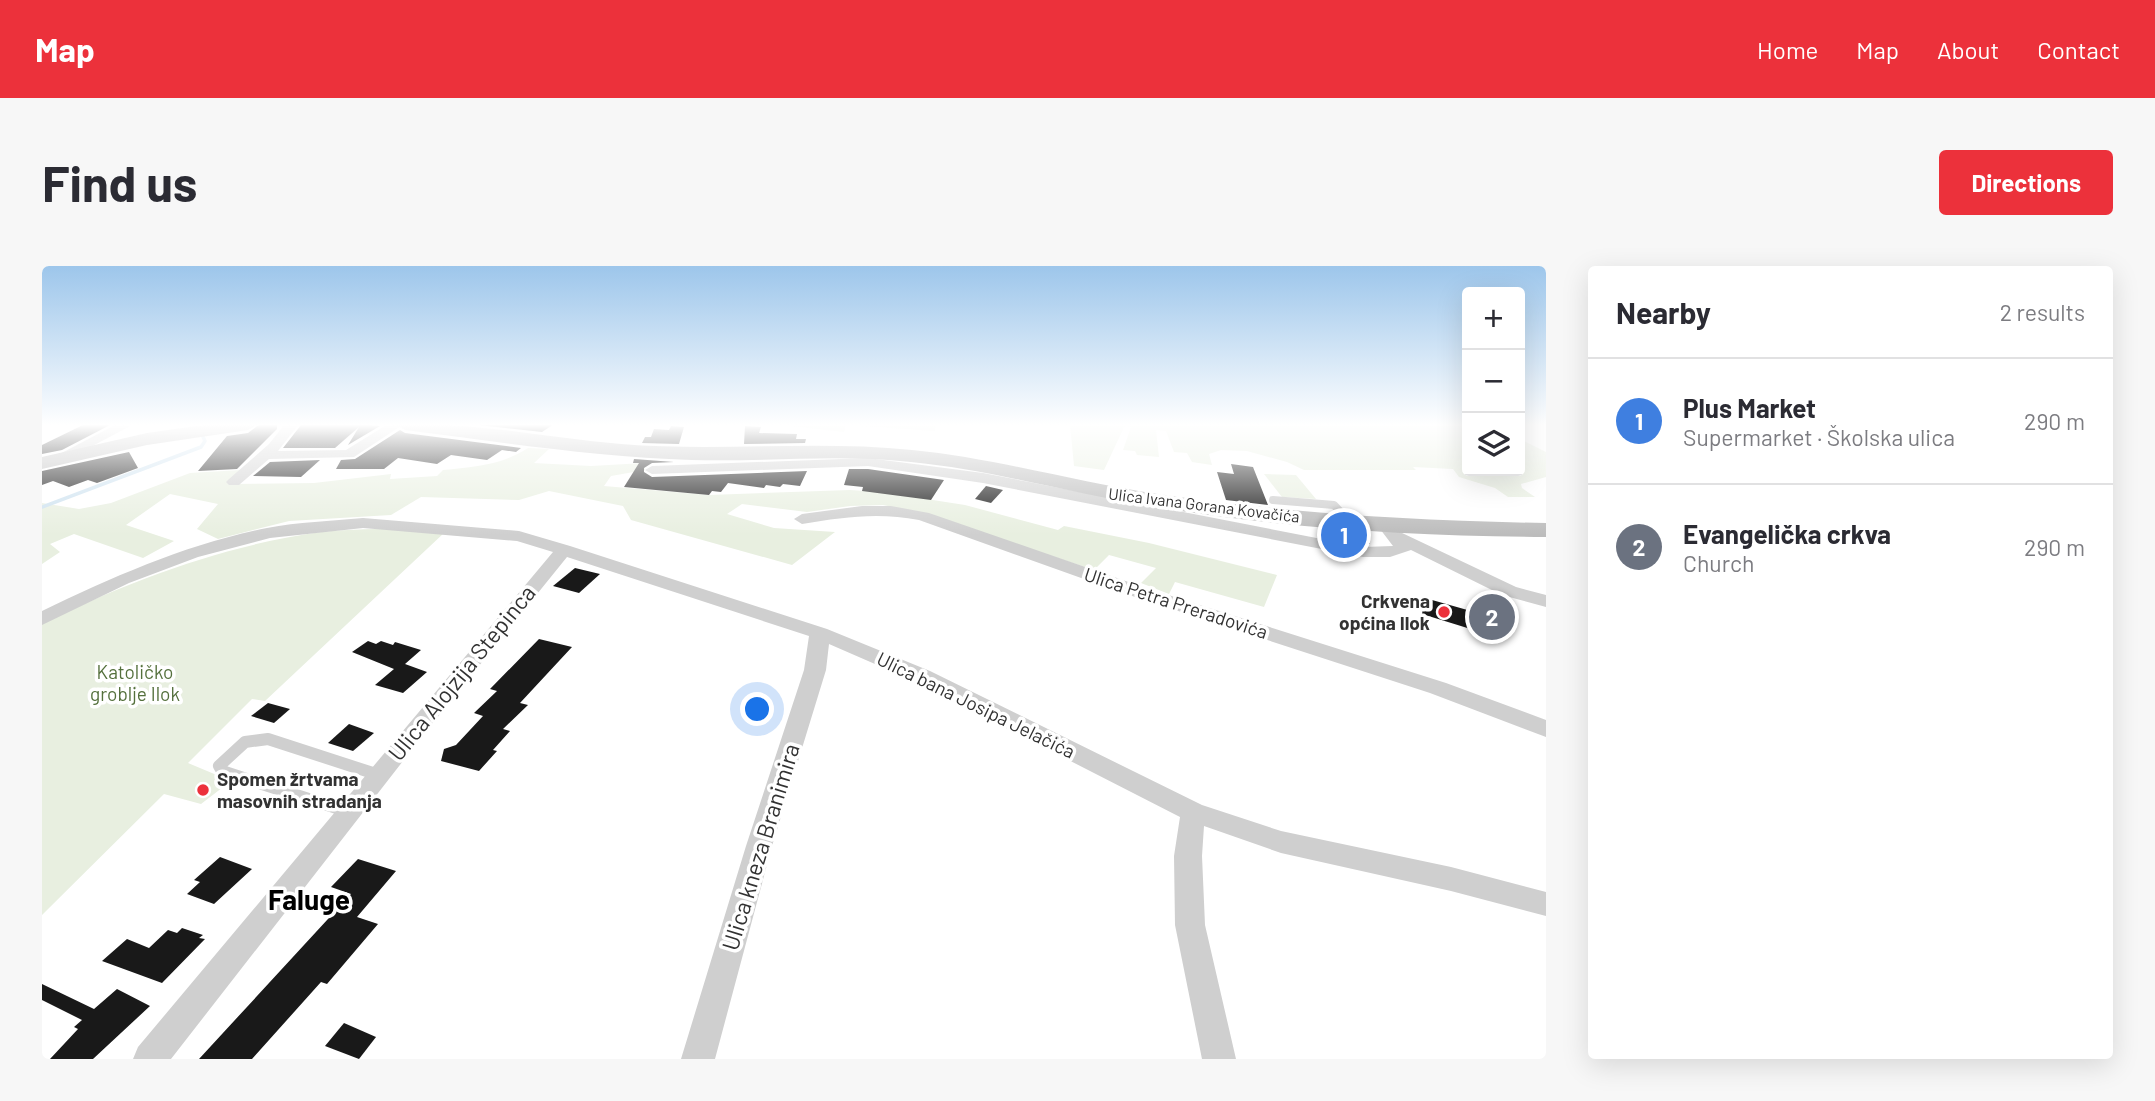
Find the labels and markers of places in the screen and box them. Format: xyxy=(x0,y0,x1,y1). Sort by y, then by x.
pin: 1 xyxy=(1321,509,1367,561)
place label: Crkvena općina Ilok xyxy=(1339,589,1430,634)
pin: 2 xyxy=(1469,591,1515,643)
marker: Crkvena općina Ilok xyxy=(1436,604,1452,620)
place label: Spomen žrtvama masovnih stradanja xyxy=(217,767,382,812)
marker: Spomen žrtvama masovnih stradanja xyxy=(195,782,211,798)

